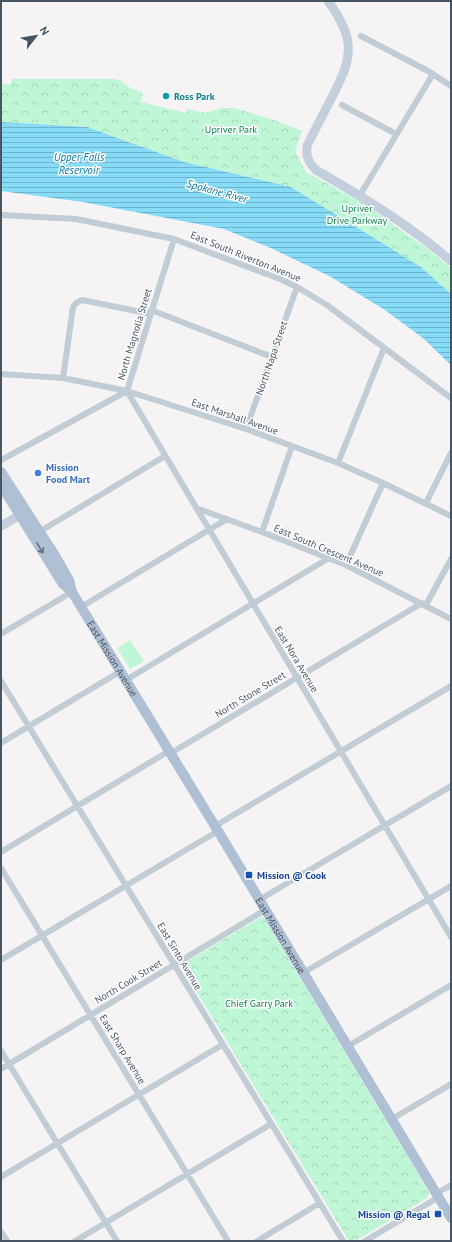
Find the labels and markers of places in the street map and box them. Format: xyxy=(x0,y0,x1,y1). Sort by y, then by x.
place label: Ross Park xyxy=(174,90,215,103)
marker: Ross Park xyxy=(161,91,171,101)
place label: Mission Food Mart xyxy=(46,461,91,486)
marker: Mission Food Mart xyxy=(33,468,43,478)
place label: Mission @ Cook xyxy=(257,869,326,882)
marker: Mission @ Cook xyxy=(244,870,254,880)
place label: Mission @ Regal xyxy=(358,1208,430,1221)
marker: Mission @ Regal xyxy=(433,1209,443,1219)

